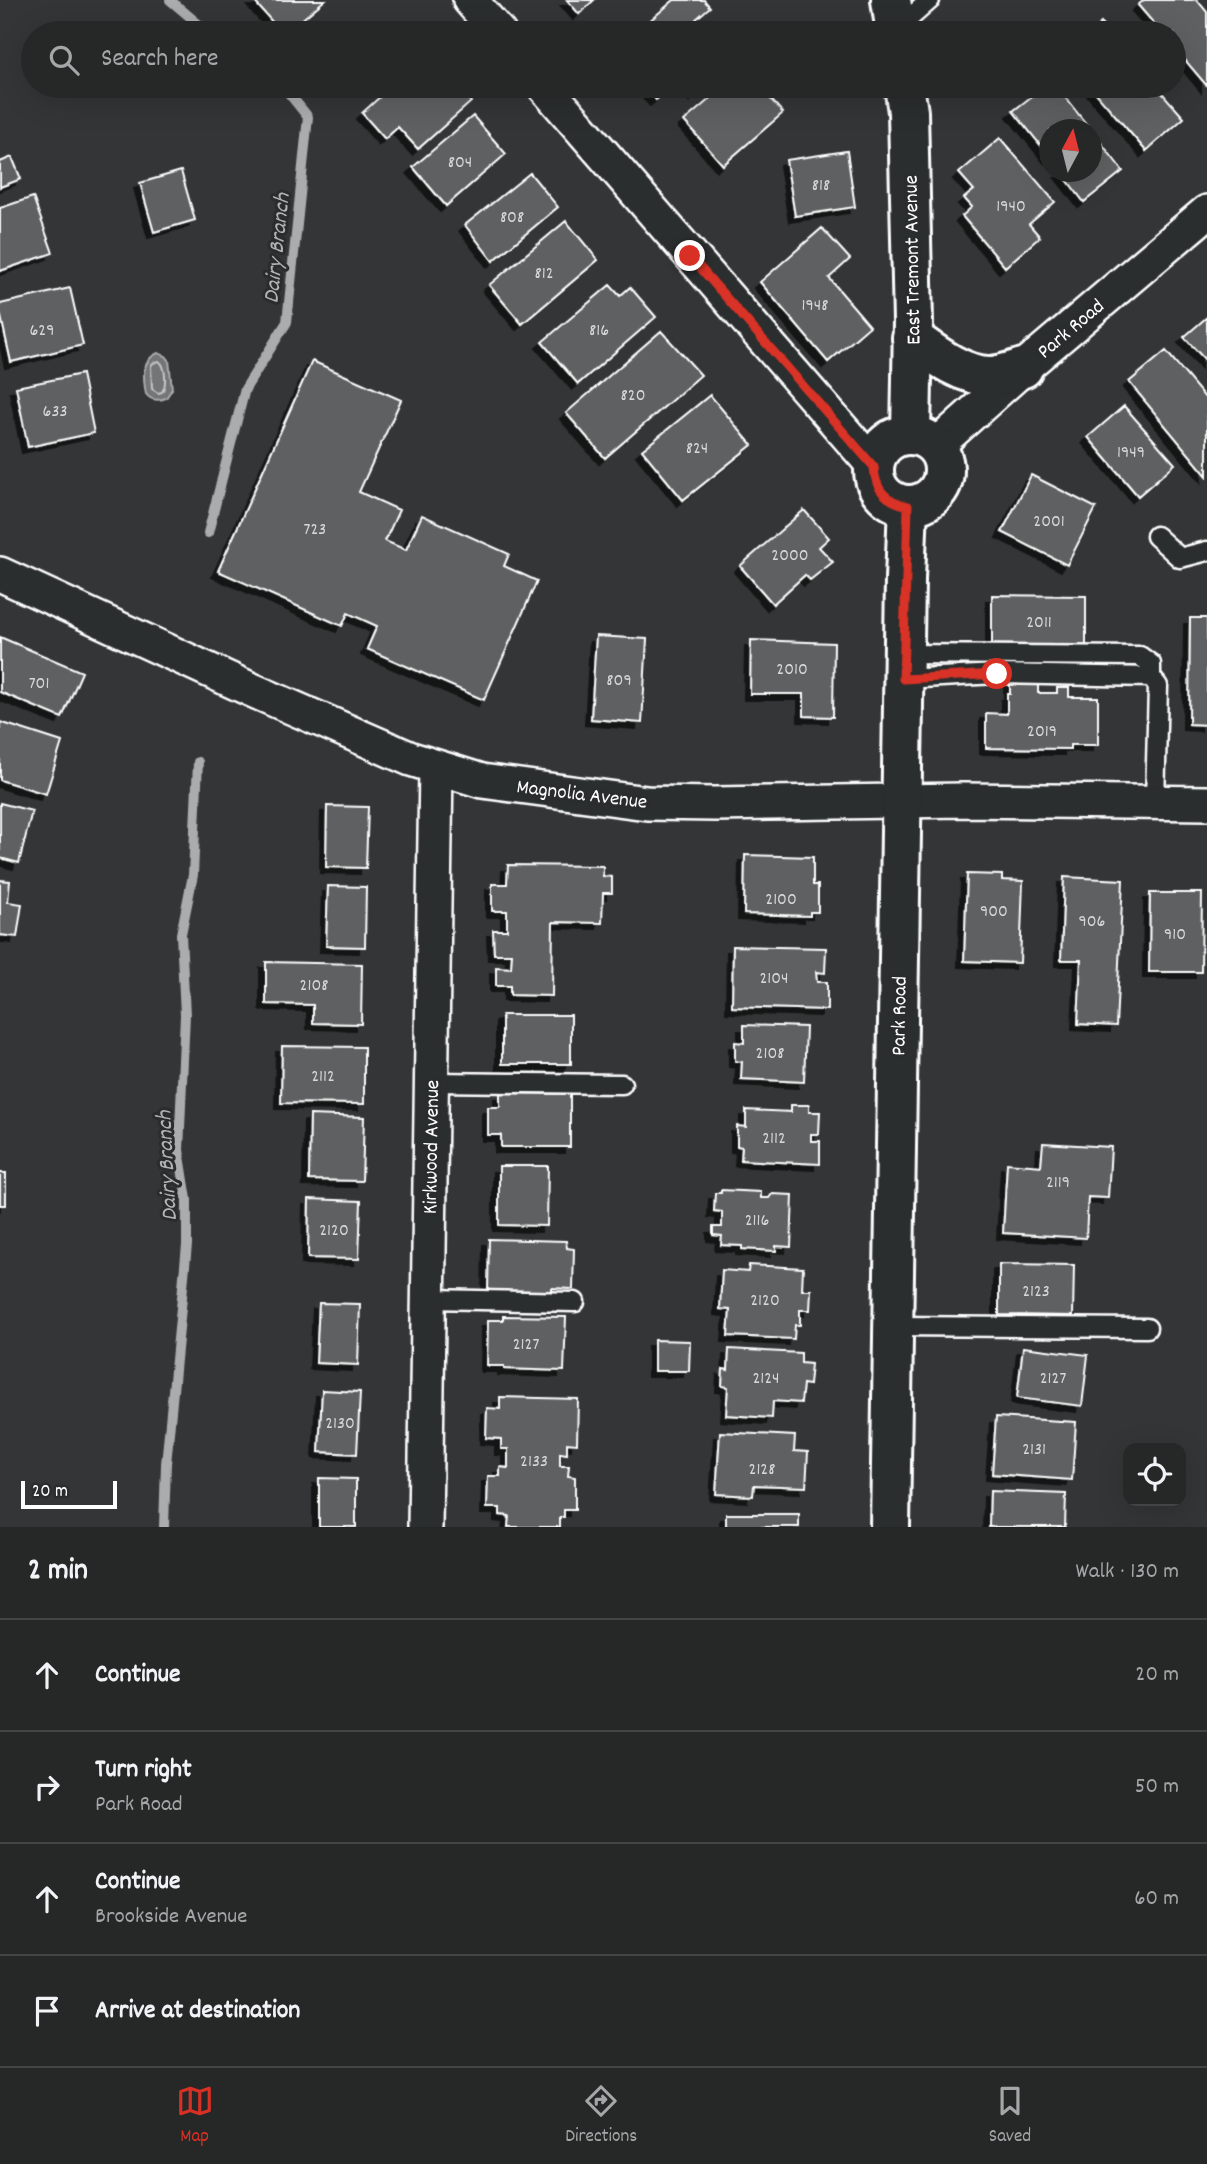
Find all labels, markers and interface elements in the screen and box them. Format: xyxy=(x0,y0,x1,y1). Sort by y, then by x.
search box xyxy=(21,21,1186,98)
icon: search xyxy=(45,41,83,79)
text: Search here xyxy=(101,41,219,78)
north arrow xyxy=(1039,119,1102,182)
house number: 804 xyxy=(448,151,472,176)
house number: 818 xyxy=(812,174,830,199)
street label: East Tremont Avenue xyxy=(898,175,930,345)
water label: Dairy Branch xyxy=(256,190,301,305)
house number: 1940 xyxy=(996,195,1026,220)
house number: 808 xyxy=(500,206,524,231)
route end xyxy=(674,240,705,271)
house number: 812 xyxy=(534,262,554,287)
street label: Park Road xyxy=(1032,293,1112,367)
house number: 1948 xyxy=(802,294,828,319)
house number: 629 xyxy=(30,319,54,344)
house number: 816 xyxy=(589,319,609,344)
house number: 820 xyxy=(621,384,645,409)
house number: 633 xyxy=(43,400,67,425)
house number: 824 xyxy=(686,437,708,462)
house number: 1949 xyxy=(1117,441,1145,466)
house number: 2001 xyxy=(1033,510,1065,535)
house number: 723 xyxy=(304,518,326,543)
house number: 2000 xyxy=(771,544,809,569)
house number: 2011 xyxy=(1026,611,1052,636)
house number: 2010 xyxy=(776,658,808,683)
route start xyxy=(981,658,1012,689)
house number: 809 xyxy=(606,669,632,694)
house number: 701 xyxy=(29,672,49,697)
house number: 2019 xyxy=(1027,720,1057,745)
street label: Magnolia Avenue xyxy=(515,773,649,819)
house number: 2100 xyxy=(765,888,797,913)
house number: 900 xyxy=(980,900,1008,925)
house number: 906 xyxy=(1079,910,1105,935)
house number: 910 xyxy=(1164,923,1186,948)
house number: 2104 xyxy=(759,967,789,992)
house number: 2108 xyxy=(300,974,328,999)
street label: Park Road xyxy=(885,976,917,1056)
house number: 2108 xyxy=(756,1042,784,1067)
house number: 2112 xyxy=(311,1065,335,1090)
street label: Kirkwood Avenue xyxy=(417,1080,449,1214)
water label: Dairy Branch xyxy=(149,1108,188,1222)
house number: 2112 xyxy=(762,1127,786,1152)
house number: 2119 xyxy=(1046,1171,1070,1196)
house number: 2116 xyxy=(745,1209,769,1234)
house number: 2120 xyxy=(319,1219,349,1244)
house number: 2123 xyxy=(1022,1280,1050,1305)
house number: 2120 xyxy=(750,1289,780,1314)
house number: 2127 xyxy=(513,1333,539,1358)
house number: 2124 xyxy=(752,1367,780,1392)
house number: 2127 xyxy=(1040,1367,1066,1392)
house number: 2130 xyxy=(325,1412,355,1437)
house number: 2131 xyxy=(1022,1438,1046,1463)
map controls xyxy=(1123,1443,1186,1506)
button: locate xyxy=(1123,1443,1186,1506)
house number: 2133 xyxy=(520,1450,548,1475)
house number: 2128 xyxy=(749,1458,775,1483)
scale bar xyxy=(21,1478,117,1510)
text: 20 m xyxy=(32,1479,68,1506)
text: 2 min xyxy=(28,1551,88,1594)
text: Walk · 130 m xyxy=(1075,1556,1179,1589)
icon: ahead xyxy=(28,1656,66,1694)
text: Continue xyxy=(95,1657,180,1694)
text: 20 m xyxy=(1135,1659,1179,1692)
text: Turn right xyxy=(95,1752,192,1789)
icon: right xyxy=(28,1768,66,1806)
text: 50 m xyxy=(1135,1771,1179,1804)
text: Park Road xyxy=(95,1789,182,1822)
text: Continue xyxy=(95,1864,180,1901)
icon: ahead xyxy=(28,1880,66,1918)
text: 60 m xyxy=(1134,1883,1179,1916)
text: Brookside Avenue xyxy=(95,1901,247,1934)
icon: arrive xyxy=(28,1992,66,2030)
text: Arrive at destination xyxy=(95,1993,300,2030)
tab: Map xyxy=(176,2082,214,2151)
tab: Directions xyxy=(565,2082,637,2151)
tab: Saved xyxy=(989,2082,1031,2151)

